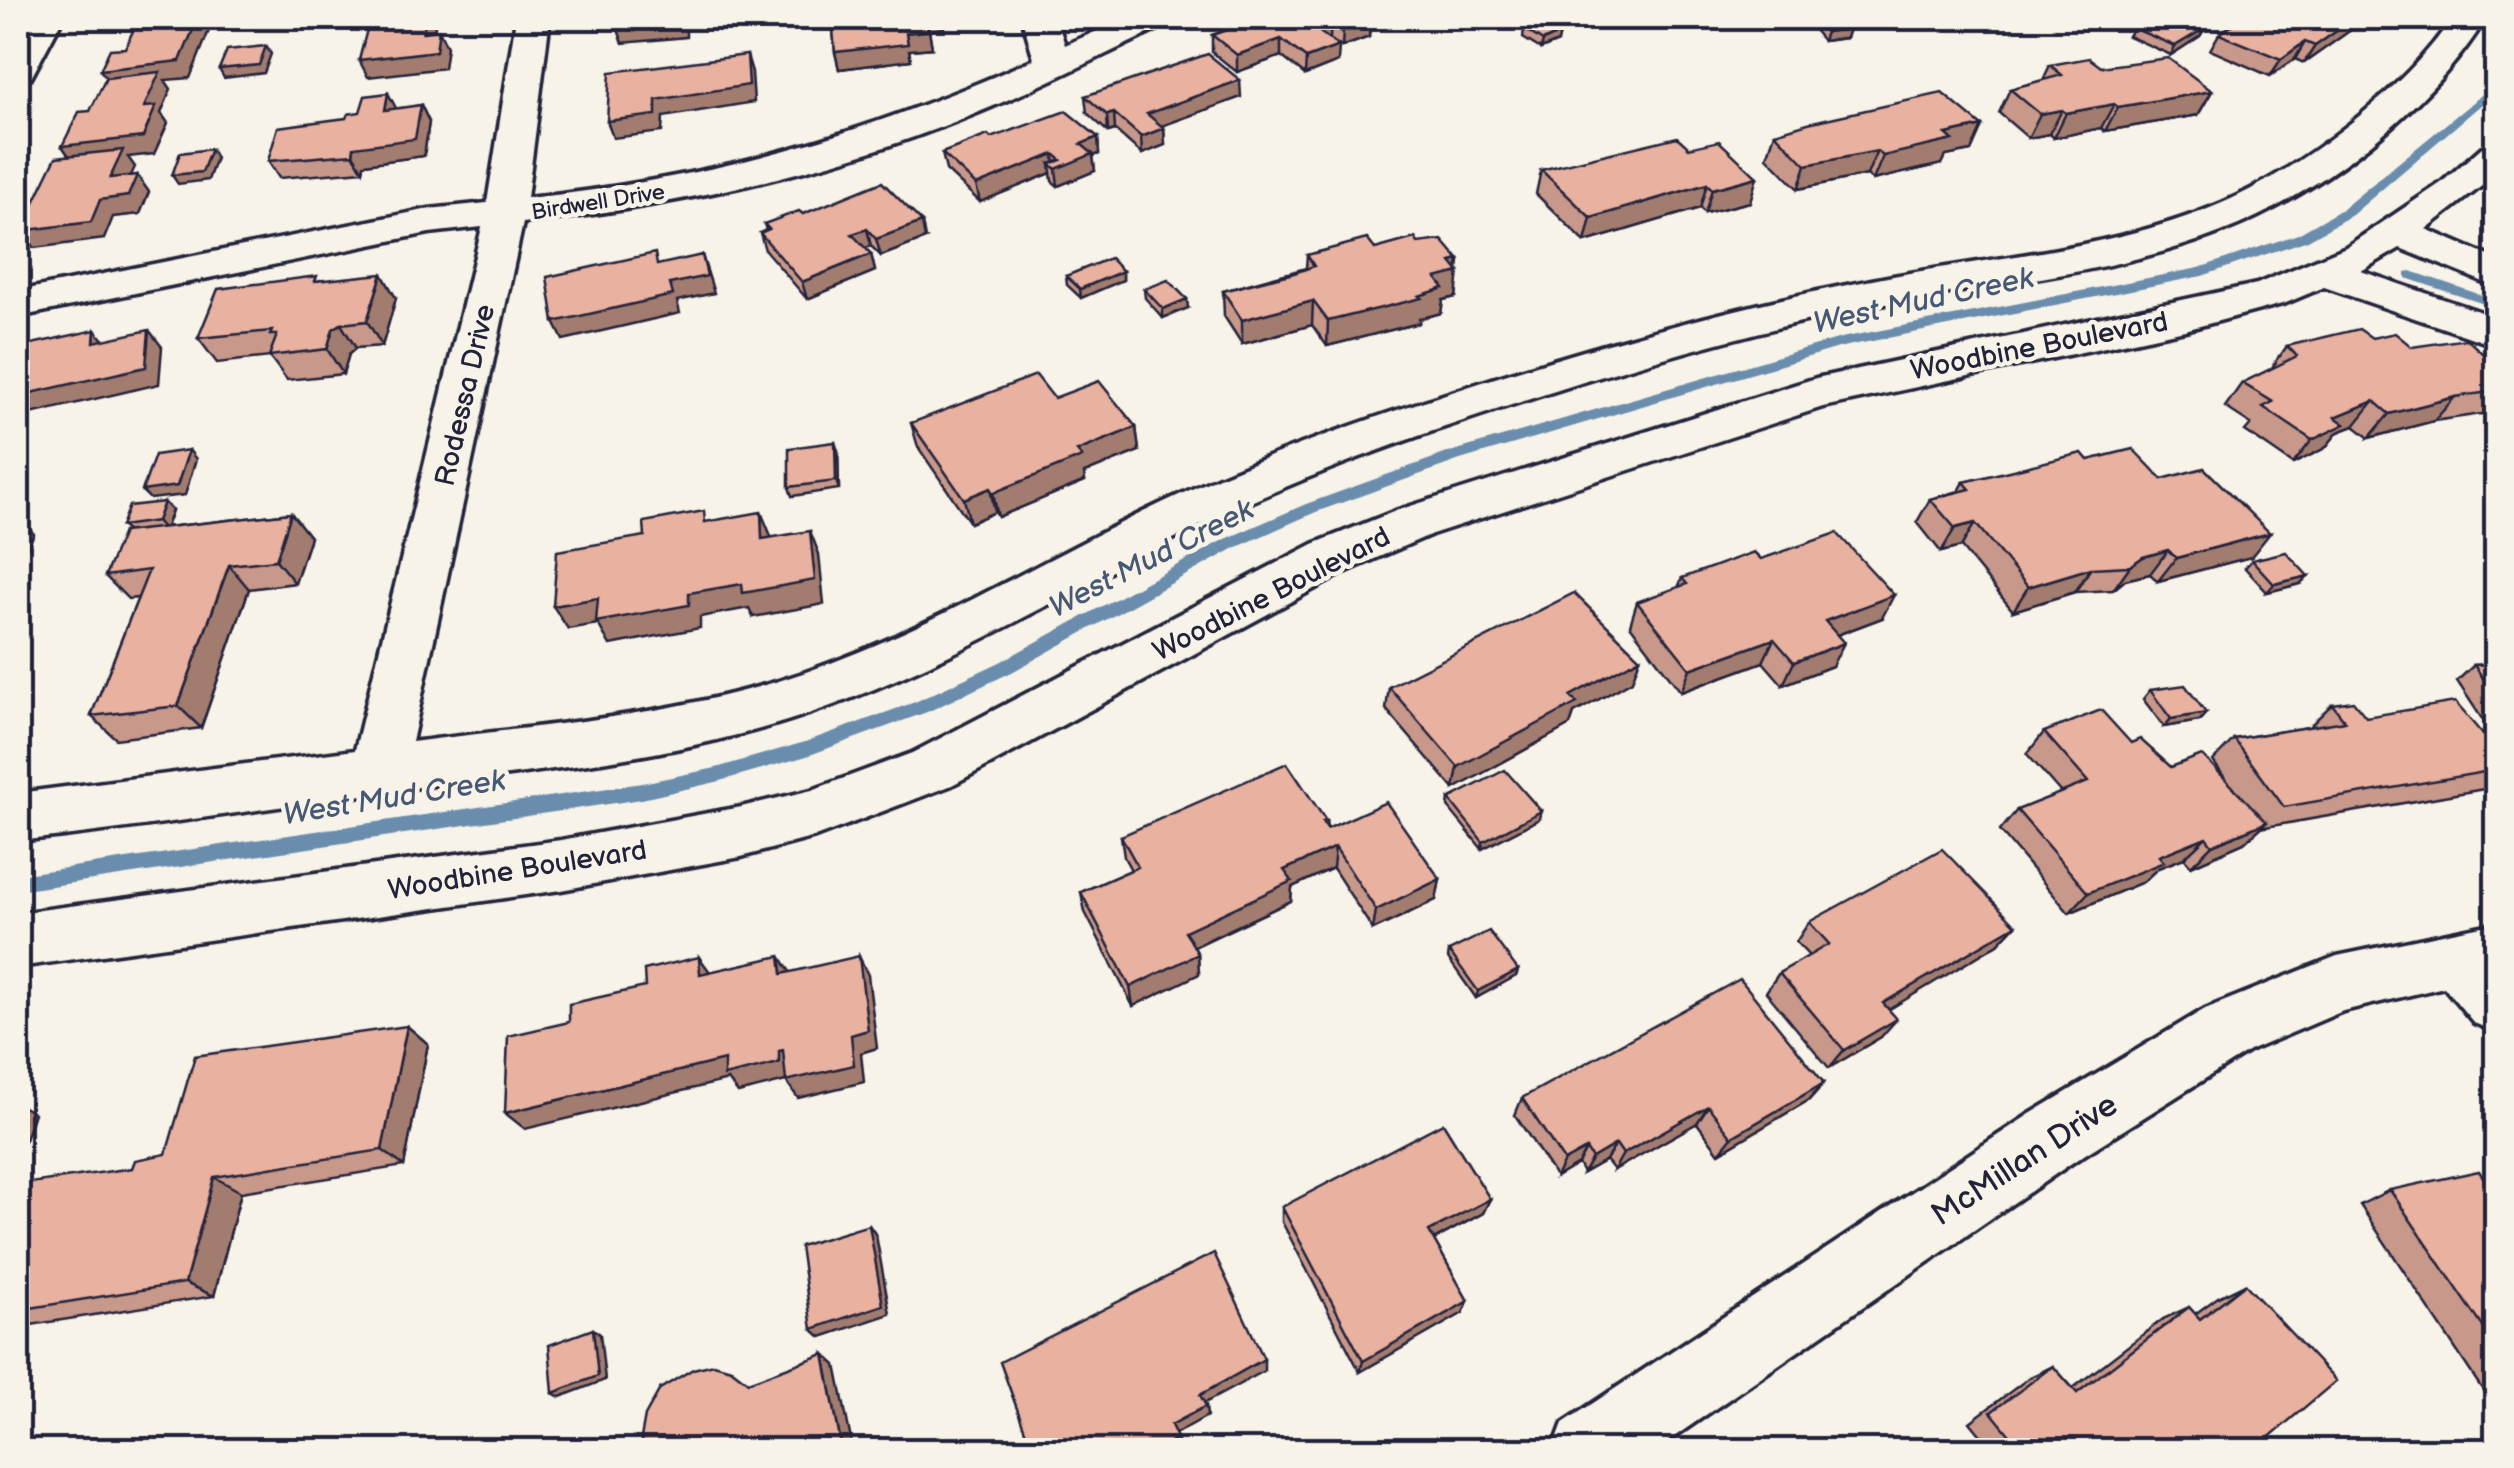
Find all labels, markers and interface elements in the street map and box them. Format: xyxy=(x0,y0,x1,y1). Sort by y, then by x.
street label: Birdwell Drive xyxy=(530,179,667,226)
water label: West Mud Creek xyxy=(1810,260,2038,342)
street label: Rodessa Drive xyxy=(429,301,502,489)
street label: Woodbine Boulevard xyxy=(1908,305,2171,388)
water label: West Mud Creek xyxy=(1043,491,1261,626)
street label: Woodbine Boulevard xyxy=(1148,520,1396,668)
water label: West Mud Creek xyxy=(280,762,509,833)
street label: Woodbine Boulevard xyxy=(385,834,649,907)
street label: McMillan Drive xyxy=(1925,1086,2125,1235)

